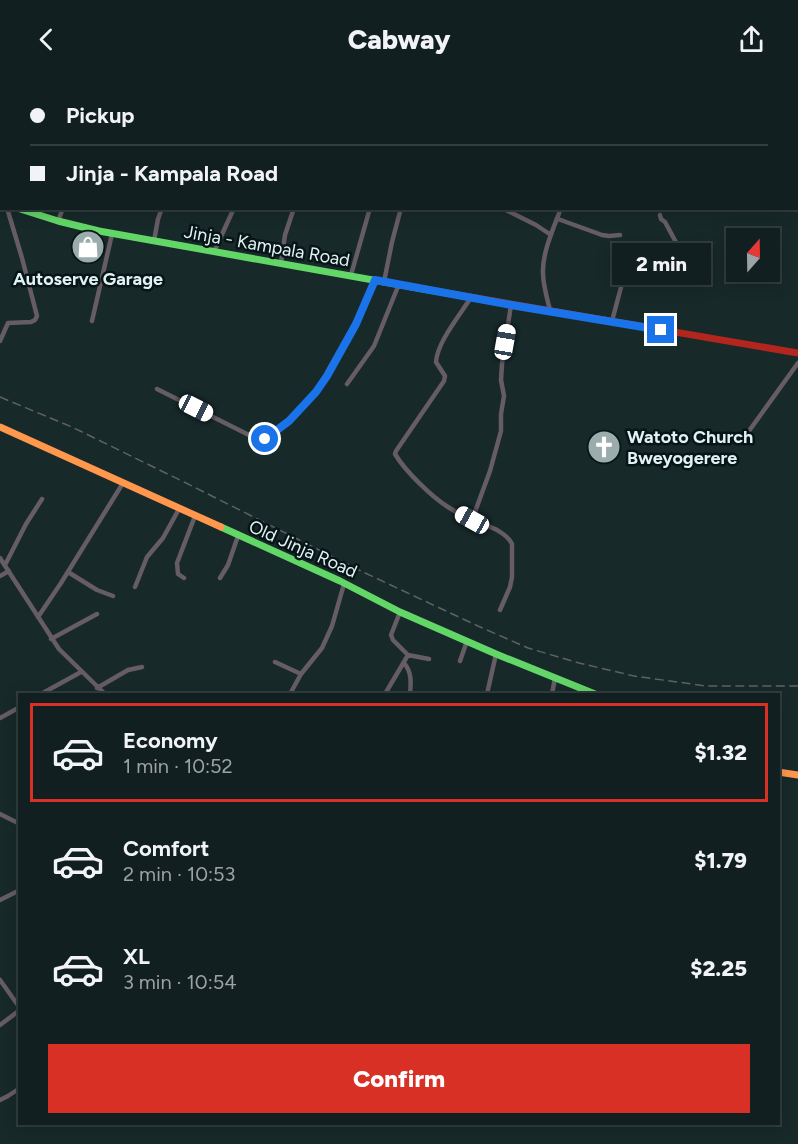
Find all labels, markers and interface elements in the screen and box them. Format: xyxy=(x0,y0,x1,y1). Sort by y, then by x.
icon: back xyxy=(30,23,63,56)
text: Cabway xyxy=(348,23,450,56)
icon: share xyxy=(735,23,768,56)
text: Pickup xyxy=(66,102,135,129)
text: Jinja - Kampala Road xyxy=(66,160,278,187)
street label: Jinja - Kampala Road xyxy=(182,221,352,271)
north arrow xyxy=(726,228,780,282)
map controls xyxy=(726,228,780,282)
shop icon: Autoserve Garage xyxy=(70,229,106,265)
callout: 2 min xyxy=(612,243,710,285)
text: 2 min xyxy=(636,252,687,276)
place label: Autoserve Garage xyxy=(13,268,163,290)
route end xyxy=(647,316,674,343)
car xyxy=(493,323,517,361)
car xyxy=(176,392,216,424)
route start xyxy=(251,425,278,452)
place label: Watoto Church Bweyogerere xyxy=(627,426,753,469)
church icon: Watoto Church Bweyogerere xyxy=(586,429,622,465)
car xyxy=(452,503,492,537)
street label: Old Jinja Road xyxy=(245,515,361,583)
icon: car xyxy=(51,726,105,780)
text: Economy xyxy=(123,727,218,754)
text: $1.32 xyxy=(694,739,747,766)
text: 1 min · 10:52 xyxy=(123,754,233,778)
icon: car xyxy=(51,834,105,888)
text: Comfort xyxy=(123,835,209,862)
text: $1.79 xyxy=(694,847,747,874)
text: 2 min · 10:53 xyxy=(123,862,235,886)
icon: car xyxy=(51,942,105,996)
text: XL xyxy=(123,943,150,970)
text: $2.25 xyxy=(690,955,747,982)
text: 3 min · 10:54 xyxy=(123,970,237,994)
button: Confirm xyxy=(48,1044,750,1113)

